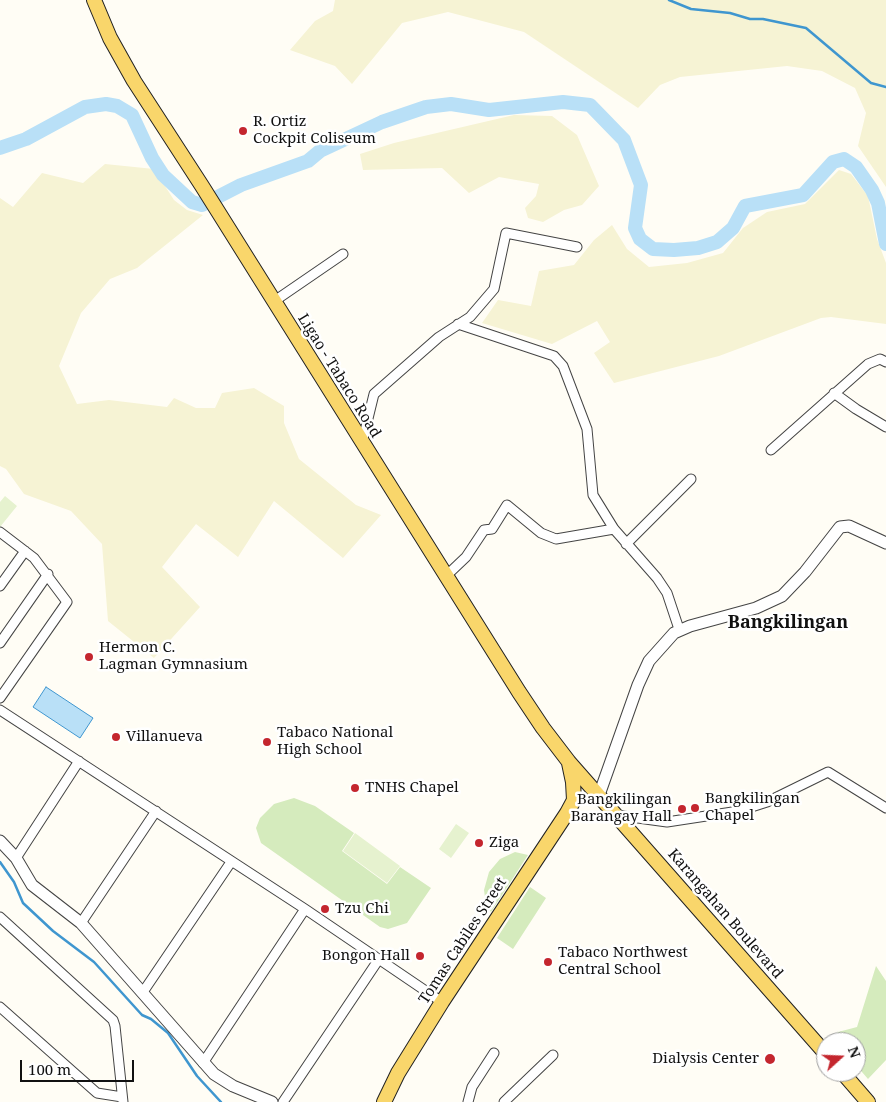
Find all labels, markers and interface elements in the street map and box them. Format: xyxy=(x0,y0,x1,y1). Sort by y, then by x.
place label: R. Ortiz Cockpit Coliseum xyxy=(253,113,376,148)
marker: R. Ortiz Cockpit Coliseum xyxy=(237,125,249,137)
street label: Ligao - Tabaco Road xyxy=(294,311,384,441)
district label: Bangkilingan xyxy=(728,612,848,634)
place label: Hermon C. Lagman Gymnasium xyxy=(99,639,248,674)
marker: Hermon C. Lagman Gymnasium xyxy=(83,651,95,663)
place label: Tabaco National High School xyxy=(277,724,393,759)
place label: Villanueva xyxy=(126,728,203,746)
marker: Villanueva xyxy=(110,731,122,743)
marker: Tabaco National High School xyxy=(261,736,273,748)
place label: TNHS Chapel xyxy=(365,779,459,797)
marker: TNHS Chapel xyxy=(349,782,361,794)
place label: Bangkilingan Chapel xyxy=(705,790,800,825)
place label: Bangkilingan Barangay Hall xyxy=(571,791,672,826)
marker: Bangkilingan Chapel xyxy=(689,802,701,814)
marker: Bangkilingan Barangay Hall xyxy=(676,803,688,815)
place label: Ziga xyxy=(489,834,519,852)
marker: Ziga xyxy=(473,837,485,849)
street label: Karangahan Boulevard xyxy=(664,845,786,983)
street label: Tomas Cabiles Street xyxy=(415,874,511,1008)
place label: Tzu Chi xyxy=(335,900,389,918)
marker: Tzu Chi xyxy=(319,903,331,915)
place label: Tabaco Northwest Central School xyxy=(558,944,688,979)
place label: Bongon Hall xyxy=(322,947,410,965)
marker: Bongon Hall xyxy=(414,950,426,962)
marker: Tabaco Northwest Central School xyxy=(542,956,554,968)
north arrow xyxy=(816,1032,866,1082)
text: N xyxy=(844,1044,865,1060)
scale bar xyxy=(22,1050,136,1082)
place label: Dialysis Center xyxy=(652,1050,759,1068)
marker: Dialysis Center xyxy=(763,1052,777,1066)
text: 100 m xyxy=(28,1059,71,1079)

